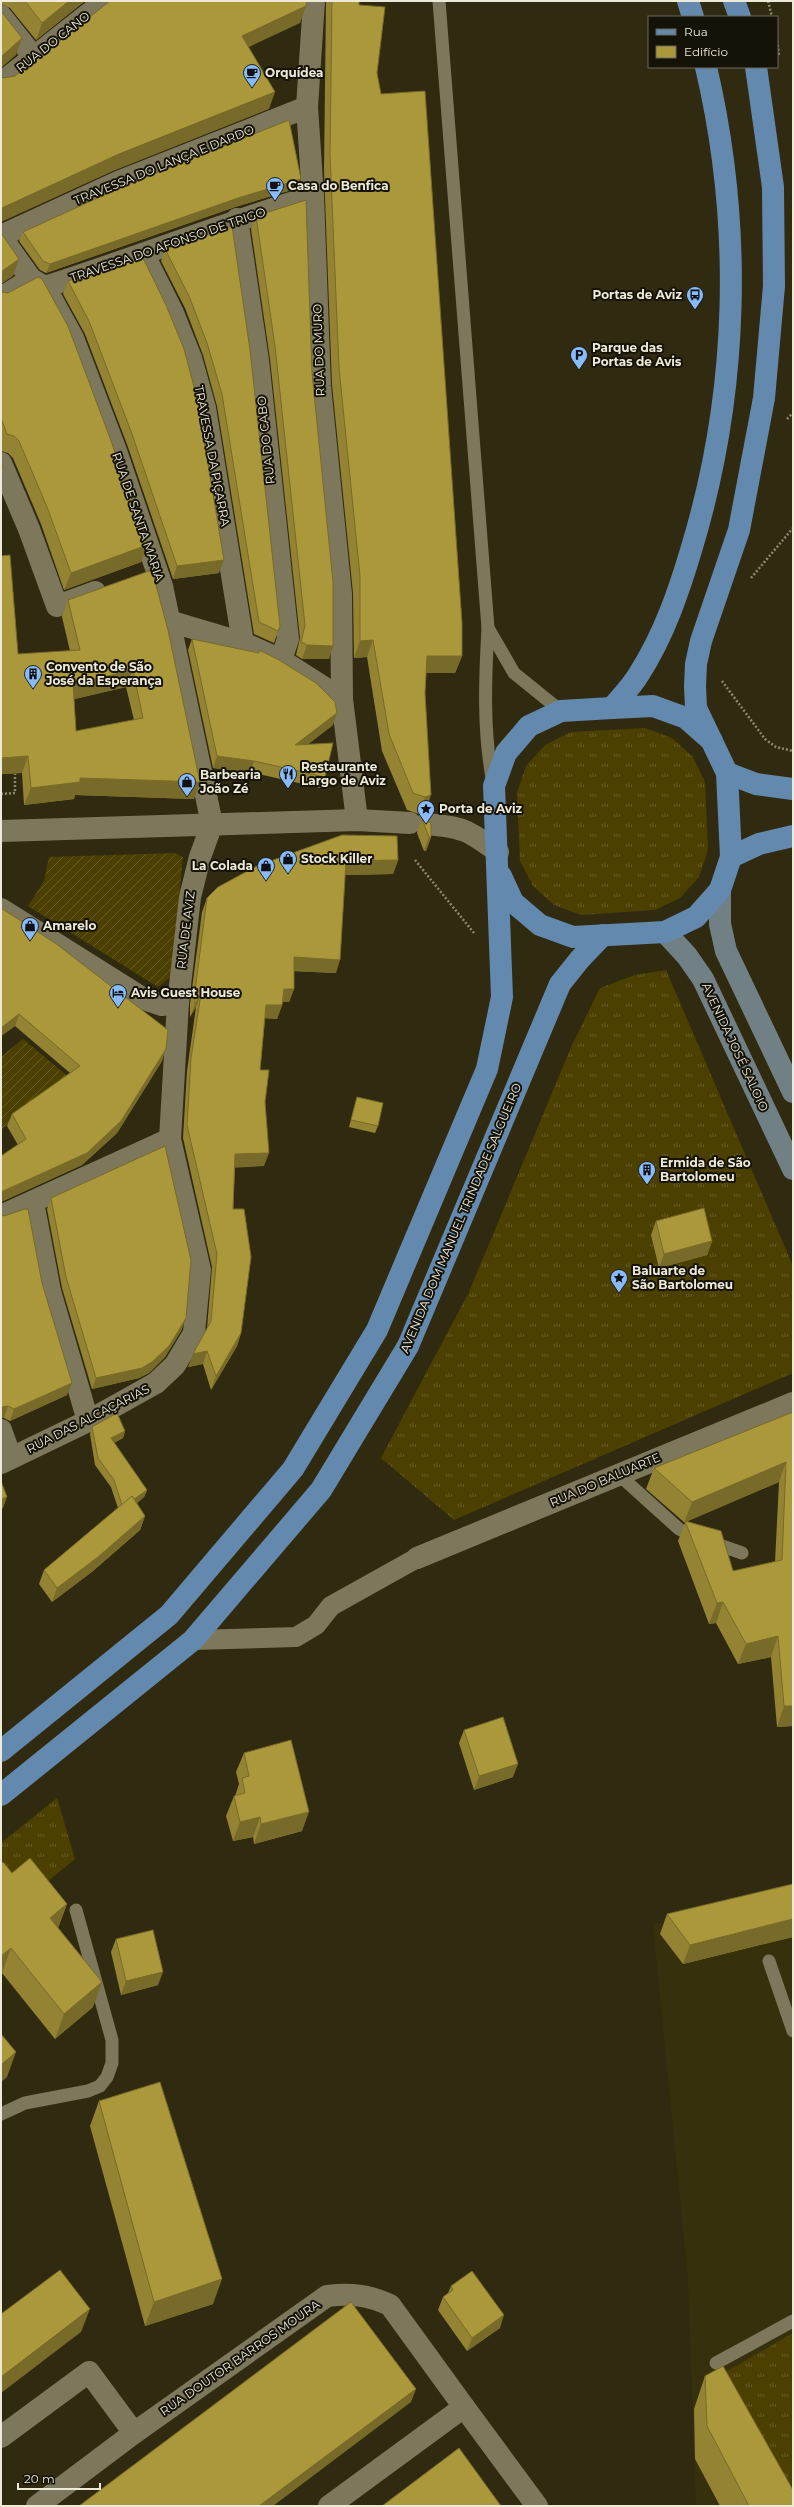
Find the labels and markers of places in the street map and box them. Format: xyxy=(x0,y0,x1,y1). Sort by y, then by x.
cafe icon: Orquídea xyxy=(242,63,262,88)
place label: Orquídea xyxy=(265,65,323,80)
cafe icon: Casa do Benfica xyxy=(265,176,285,201)
place label: Casa do Benfica xyxy=(288,178,389,193)
bus stop icon: Portas de Aviz xyxy=(685,285,705,310)
place label: Portas de Aviz xyxy=(593,287,682,302)
place label: Parque das Portas de Avis xyxy=(592,340,682,369)
parking icon: Parque das Portas de Avis xyxy=(569,345,589,370)
place label: Convento de São José da Esperança xyxy=(45,659,162,688)
building icon: Convento de São José da Esperança xyxy=(23,664,43,689)
place label: Restaurante Largo de Aviz xyxy=(301,759,386,788)
restaurant icon: Restaurante Largo de Aviz xyxy=(278,764,298,789)
place label: Barbearia João Zé xyxy=(199,767,261,796)
shop icon: Barbearia João Zé xyxy=(177,772,197,797)
place icon: Porta de Aviz xyxy=(416,799,436,824)
place label: Porta de Aviz xyxy=(439,801,523,816)
shop icon: Stock Killer xyxy=(278,849,298,874)
place label: Stock Killer xyxy=(301,851,372,866)
shop icon: La Colada xyxy=(256,856,276,881)
place label: La Colada xyxy=(192,858,253,873)
shop icon: Amarelo xyxy=(20,916,40,941)
place label: Amarelo xyxy=(42,918,96,933)
hotel icon: Avis Guest House xyxy=(108,983,128,1008)
place label: Avis Guest House xyxy=(130,985,241,1000)
place label: Ermida de São Bartolomeu xyxy=(660,1155,751,1184)
building icon: Ermida de São Bartolomeu xyxy=(637,1160,657,1185)
place label: Baluarte de São Bartolomeu xyxy=(632,1263,733,1292)
place icon: Baluarte de São Bartolomeu xyxy=(609,1268,629,1293)

